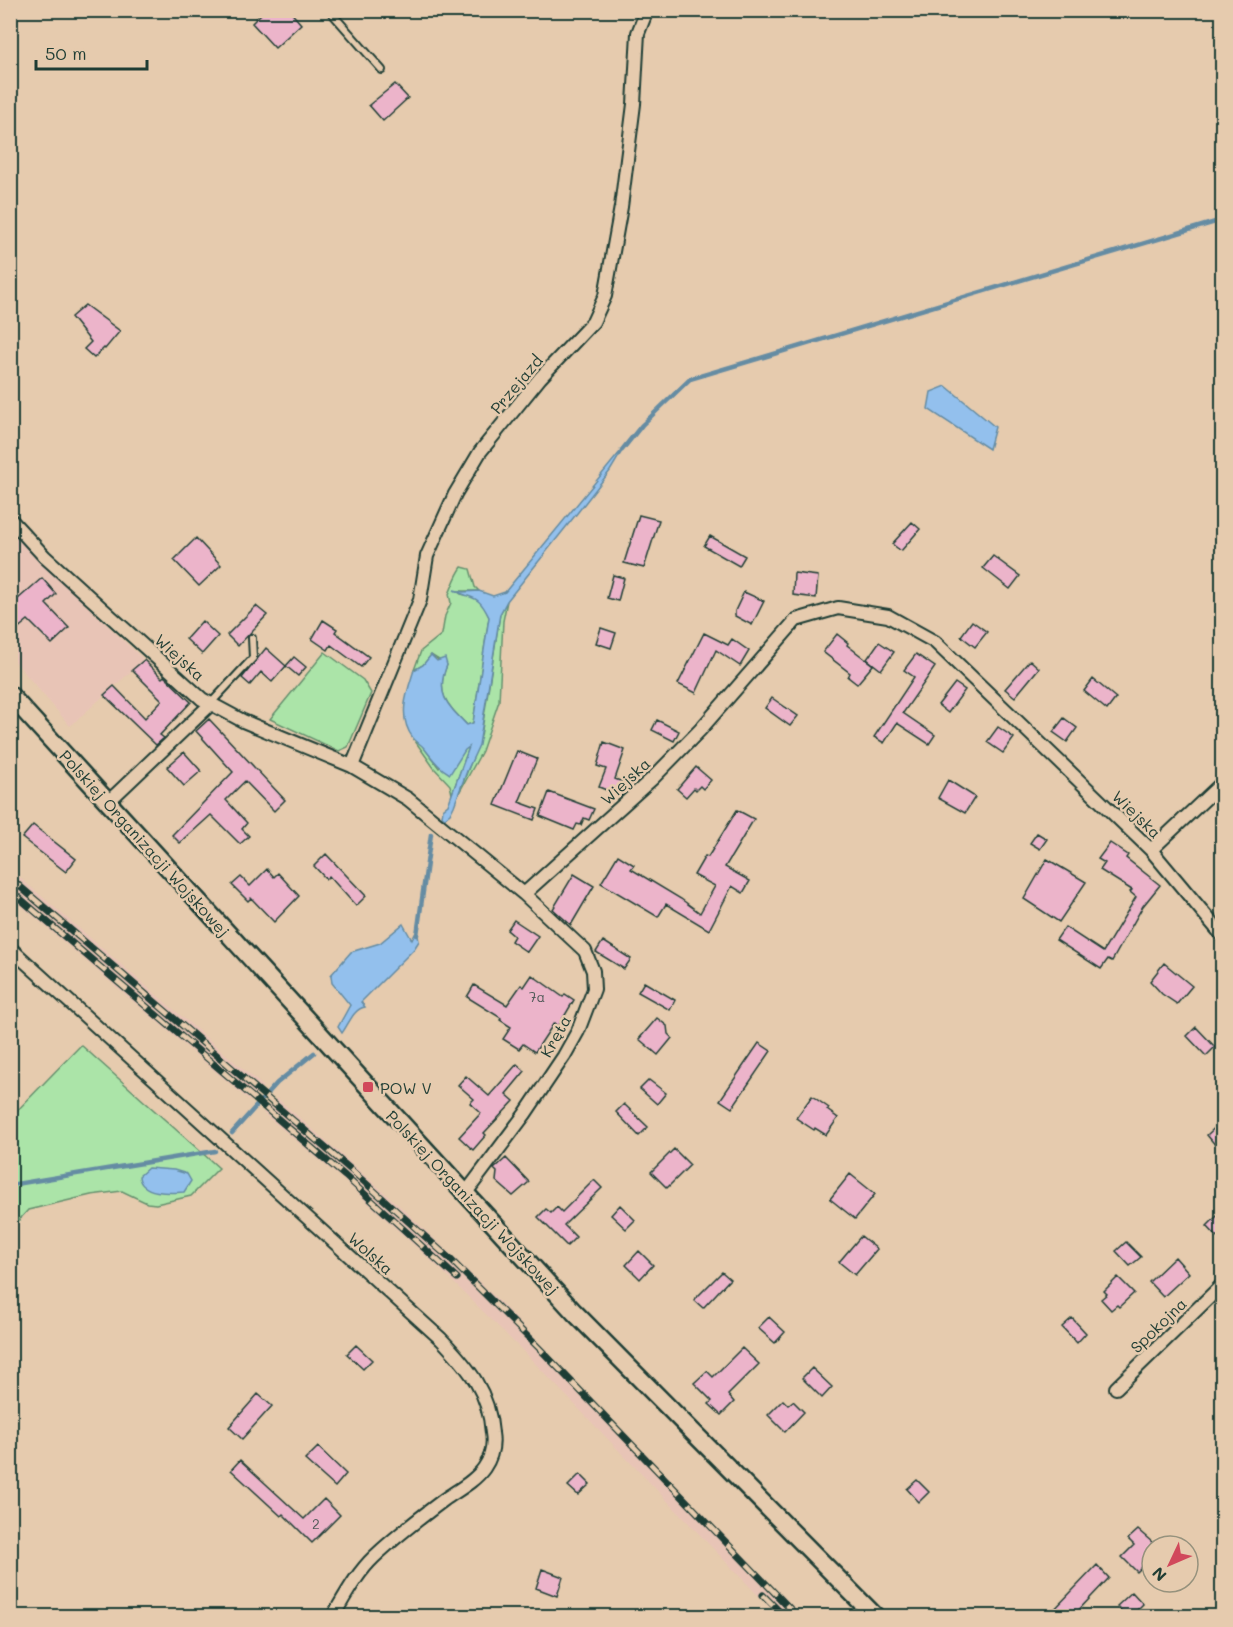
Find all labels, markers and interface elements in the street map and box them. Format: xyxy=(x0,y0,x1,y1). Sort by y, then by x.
scale bar xyxy=(36,33,147,71)
text: 50 m xyxy=(45,41,87,65)
street label: Przejazd xyxy=(485,350,547,418)
street label: Wiejska xyxy=(151,629,210,685)
street label: Polskiej Organizacji Wojskowej xyxy=(55,745,235,941)
street label: Wiejska xyxy=(596,753,654,809)
street label: Wiejska xyxy=(1108,785,1166,843)
house number: 7a xyxy=(529,987,545,1006)
street label: Kręta xyxy=(535,1011,575,1061)
place label: POW V xyxy=(380,1077,432,1098)
marker: POW V xyxy=(361,1080,375,1094)
street label: Polskiej Organizacji Wojskowej xyxy=(382,1105,564,1299)
street label: Wolska xyxy=(344,1227,398,1279)
street label: Spokojna xyxy=(1125,1293,1191,1357)
house number: 2 xyxy=(312,1514,320,1533)
north arrow xyxy=(1140,1534,1200,1594)
text: N xyxy=(1147,1563,1171,1586)

